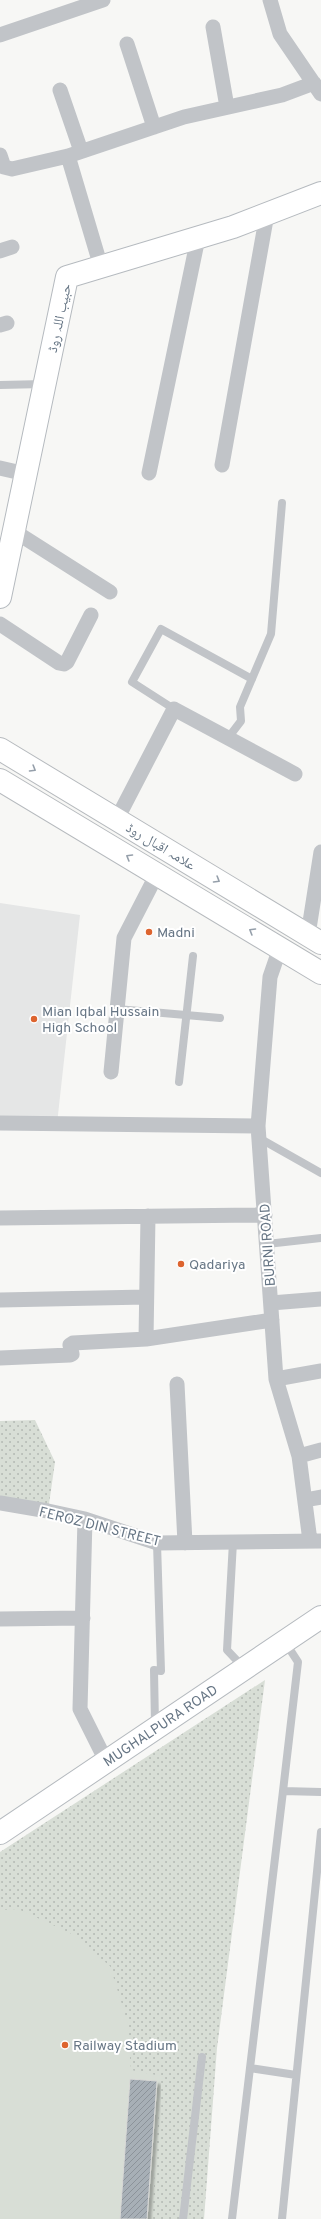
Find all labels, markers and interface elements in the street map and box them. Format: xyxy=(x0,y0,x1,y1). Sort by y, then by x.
street label: حبیب اللہ روڈ xyxy=(45,282,76,354)
one-way arrow xyxy=(29,764,36,772)
street label: علامہ اقبال روڈ xyxy=(122,820,198,875)
one-way arrow xyxy=(126,854,133,861)
one-way arrow xyxy=(213,875,220,883)
place label: Madni xyxy=(157,925,195,942)
marker: Madni xyxy=(144,927,154,937)
one-way arrow xyxy=(249,928,256,935)
place label: Mian Iqbal Hussain High School xyxy=(42,1004,159,1037)
marker: Mian Iqbal Hussain High School xyxy=(29,1014,39,1024)
street label: BURNI ROAD xyxy=(257,1203,280,1287)
place label: Qadariya xyxy=(189,1257,245,1274)
marker: Qadariya xyxy=(176,1259,186,1269)
street label: FEROZ DIN STREET xyxy=(37,1504,162,1551)
street label: MUGHALPURA ROAD xyxy=(100,1682,221,1771)
place label: Railway Stadium xyxy=(73,2038,177,2055)
marker: Railway Stadium xyxy=(60,2040,70,2050)

